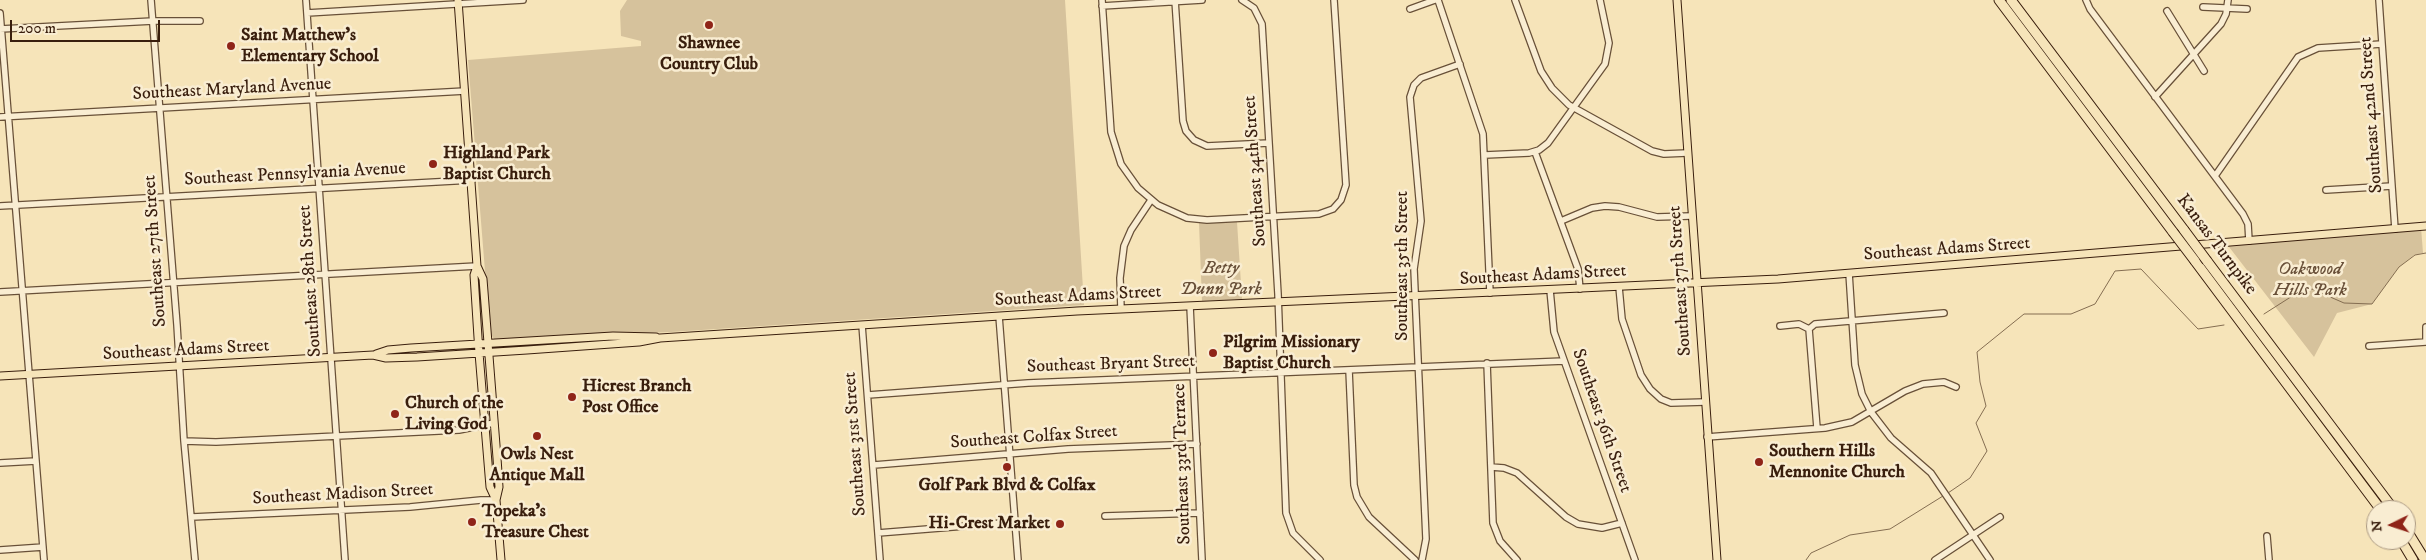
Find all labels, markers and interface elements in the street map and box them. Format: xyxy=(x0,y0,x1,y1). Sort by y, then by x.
scale bar xyxy=(12,10,162,42)
text: 200 m xyxy=(18,19,56,38)
marker: Shawnee Country Club xyxy=(703,19,715,31)
place label: Saint Matthew's Elementary School xyxy=(241,25,379,68)
place label: Shawnee Country Club xyxy=(660,33,758,76)
street label: Southeast 42nd Street xyxy=(2356,36,2388,194)
marker: Saint Matthew's Elementary School xyxy=(225,40,237,52)
street label: Southeast Maryland Avenue xyxy=(132,74,332,106)
street label: Southeast 34th Street xyxy=(1240,95,1272,247)
place label: Highland Park Baptist Church xyxy=(443,143,551,186)
street label: Southeast Pennsylvania Avenue xyxy=(184,158,406,192)
marker: Highland Park Baptist Church xyxy=(427,158,439,170)
street label: Southeast 27th Street xyxy=(140,174,172,328)
street label: Kansas Turnpike xyxy=(2171,190,2261,300)
street label: Southeast 35th Street xyxy=(1392,191,1414,341)
street label: Southeast 28th Street xyxy=(295,204,327,358)
street label: Southeast 37th Street xyxy=(1665,205,1697,357)
street label: Southeast Adams Street xyxy=(1863,233,2031,267)
park label: Betty Dunn Park xyxy=(1180,258,1262,300)
park label: Oakwood Hills Park xyxy=(2273,259,2347,302)
street label: Southeast Adams Street xyxy=(1459,261,1627,291)
street label: Southeast Adams Street xyxy=(994,282,1162,312)
place label: Pilgrim Missionary Baptist Church xyxy=(1223,332,1360,374)
street label: Southeast Adams Street xyxy=(102,336,270,366)
street label: Southeast 36th Street xyxy=(1566,346,1636,496)
marker: Pilgrim Missionary Baptist Church xyxy=(1207,347,1219,359)
street label: Southeast Bryant Street xyxy=(1026,351,1196,379)
street label: Southeast 31st Street xyxy=(840,371,872,517)
place label: Hicrest Branch Post Office xyxy=(582,376,691,418)
street label: Southeast 33rd Terrace xyxy=(1169,383,1197,545)
marker: Hicrest Branch Post Office xyxy=(566,391,578,403)
place label: Church of the Living God xyxy=(405,393,504,436)
marker: Church of the Living God xyxy=(389,408,401,420)
street label: Southeast Colfax Street xyxy=(950,421,1118,455)
marker: Owls Nest Antique Mall xyxy=(531,430,543,442)
place label: Southern Hills Mennonite Church xyxy=(1769,441,1905,484)
place label: Owls Nest Antique Mall xyxy=(490,444,584,486)
marker: Southern Hills Mennonite Church xyxy=(1753,456,1765,468)
marker: Golf Park Blvd & Colfax xyxy=(1001,461,1013,473)
place label: Golf Park Blvd & Colfax xyxy=(919,475,1095,497)
street label: Southeast Madison Street xyxy=(252,479,434,511)
north arrow xyxy=(2366,500,2416,550)
place label: Topeka's Treasure Chest xyxy=(482,501,589,544)
place label: Hi-Crest Market xyxy=(929,513,1050,535)
marker: Topeka's Treasure Chest xyxy=(466,516,478,528)
marker: Hi-Crest Market xyxy=(1054,518,1066,530)
text: N xyxy=(2368,520,2386,532)

